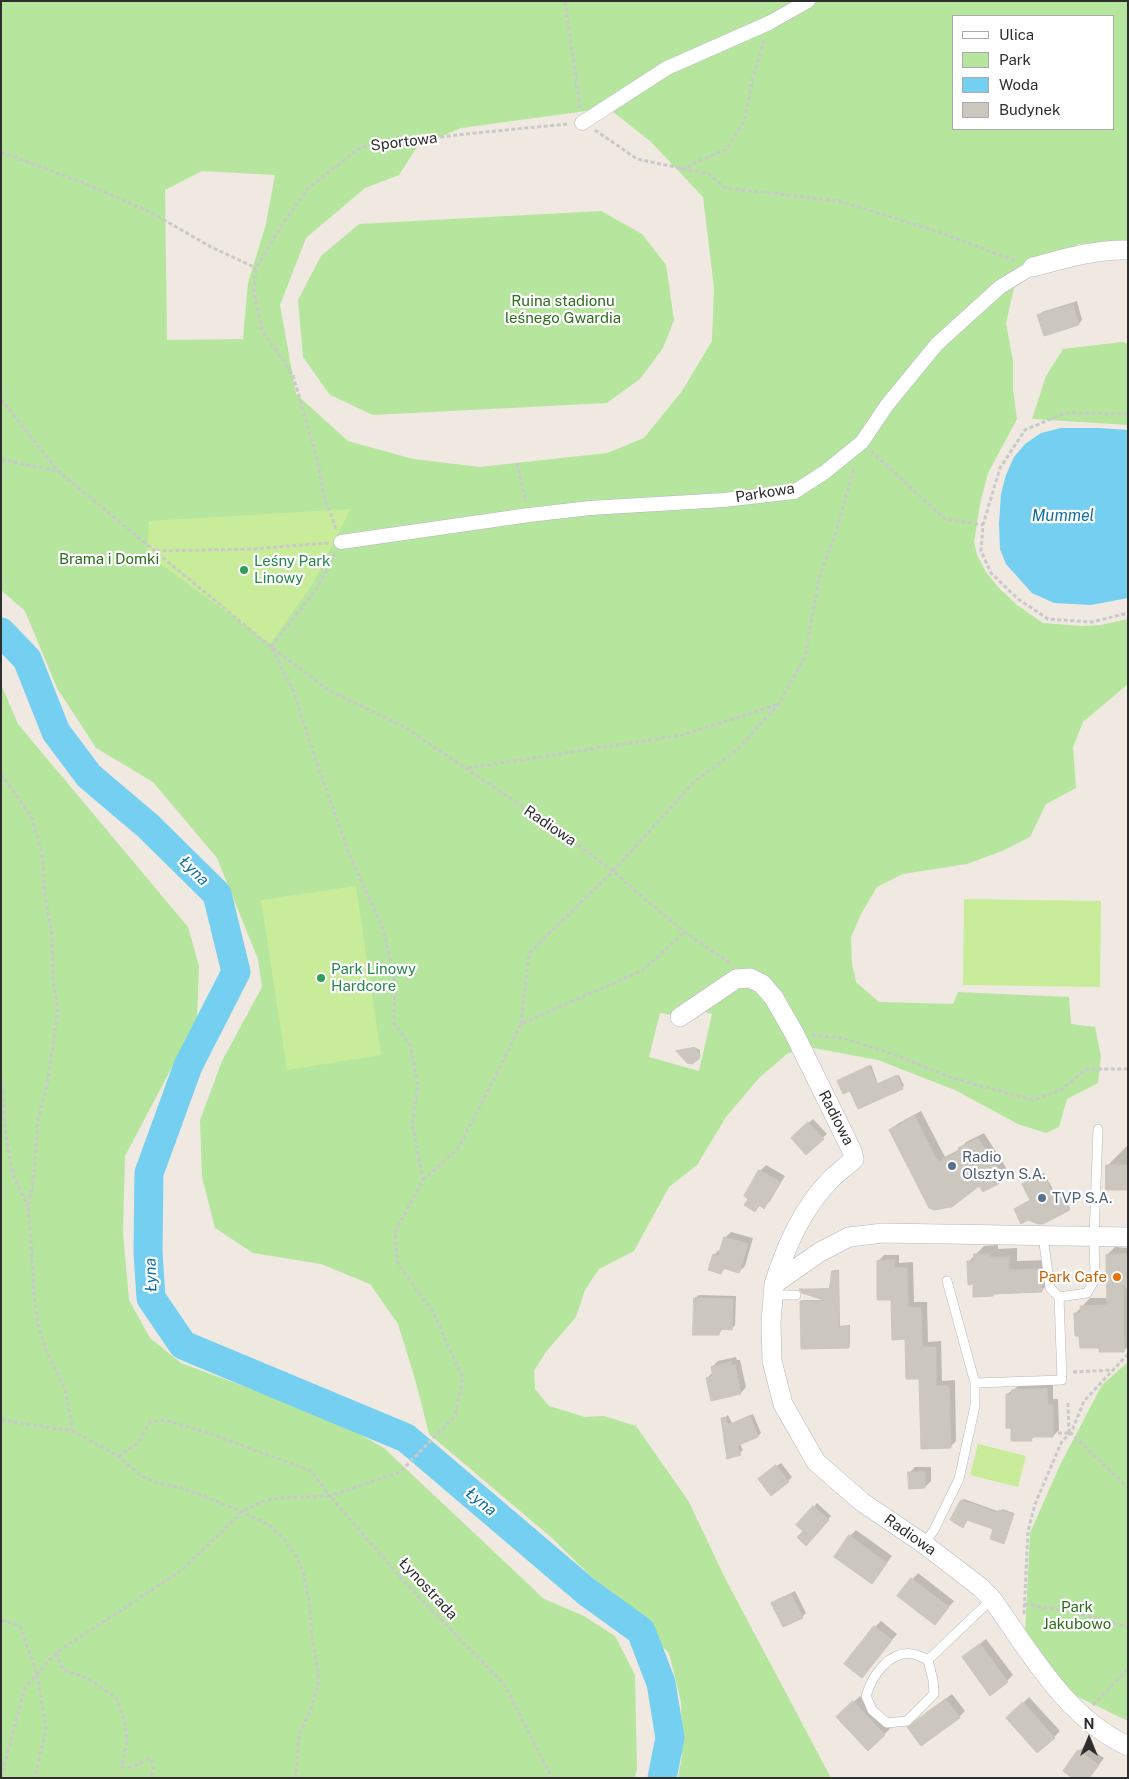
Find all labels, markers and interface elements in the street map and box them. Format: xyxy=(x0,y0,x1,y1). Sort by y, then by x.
legend xyxy=(952,15,1114,130)
text: Ulica xyxy=(999,26,1034,43)
text: Park xyxy=(999,51,1031,68)
text: Woda xyxy=(999,76,1038,93)
text: Budynek xyxy=(999,101,1060,118)
street label: Sportowa xyxy=(370,129,438,155)
park label: Ruina stadionu leśnego Gwardia xyxy=(505,292,621,327)
street label: Parkowa xyxy=(734,479,796,507)
water label: Mummel xyxy=(1032,506,1094,526)
park label: Brama i Domki xyxy=(59,550,159,568)
place label: Leśny Park Linowy xyxy=(254,552,330,587)
marker: Leśny Park Linowy xyxy=(238,564,250,576)
street label: Radiowa xyxy=(520,802,580,850)
water label: Łyna xyxy=(175,852,213,890)
place label: Park Linowy Hardcore xyxy=(331,960,416,995)
marker: Park Linowy Hardcore xyxy=(315,972,327,984)
street label: Radiowa xyxy=(815,1088,857,1148)
place label: Radio Olsztyn S.A. xyxy=(962,1148,1046,1183)
marker: Radio Olsztyn S.A. xyxy=(946,1160,958,1172)
place label: TVP S.A. xyxy=(1052,1189,1112,1207)
marker: TVP S.A. xyxy=(1036,1192,1048,1204)
water label: Łyna xyxy=(141,1258,161,1292)
place label: Park Cafe xyxy=(1039,1268,1107,1286)
marker: Park Cafe xyxy=(1111,1271,1123,1283)
water label: Łyna xyxy=(462,1484,500,1520)
street label: Radiowa xyxy=(881,1511,939,1559)
street label: Łynostrada xyxy=(395,1554,461,1624)
park label: Park Jakubowo xyxy=(1043,1598,1111,1633)
north arrow xyxy=(1064,1714,1114,1764)
text: N xyxy=(1084,1716,1094,1732)

